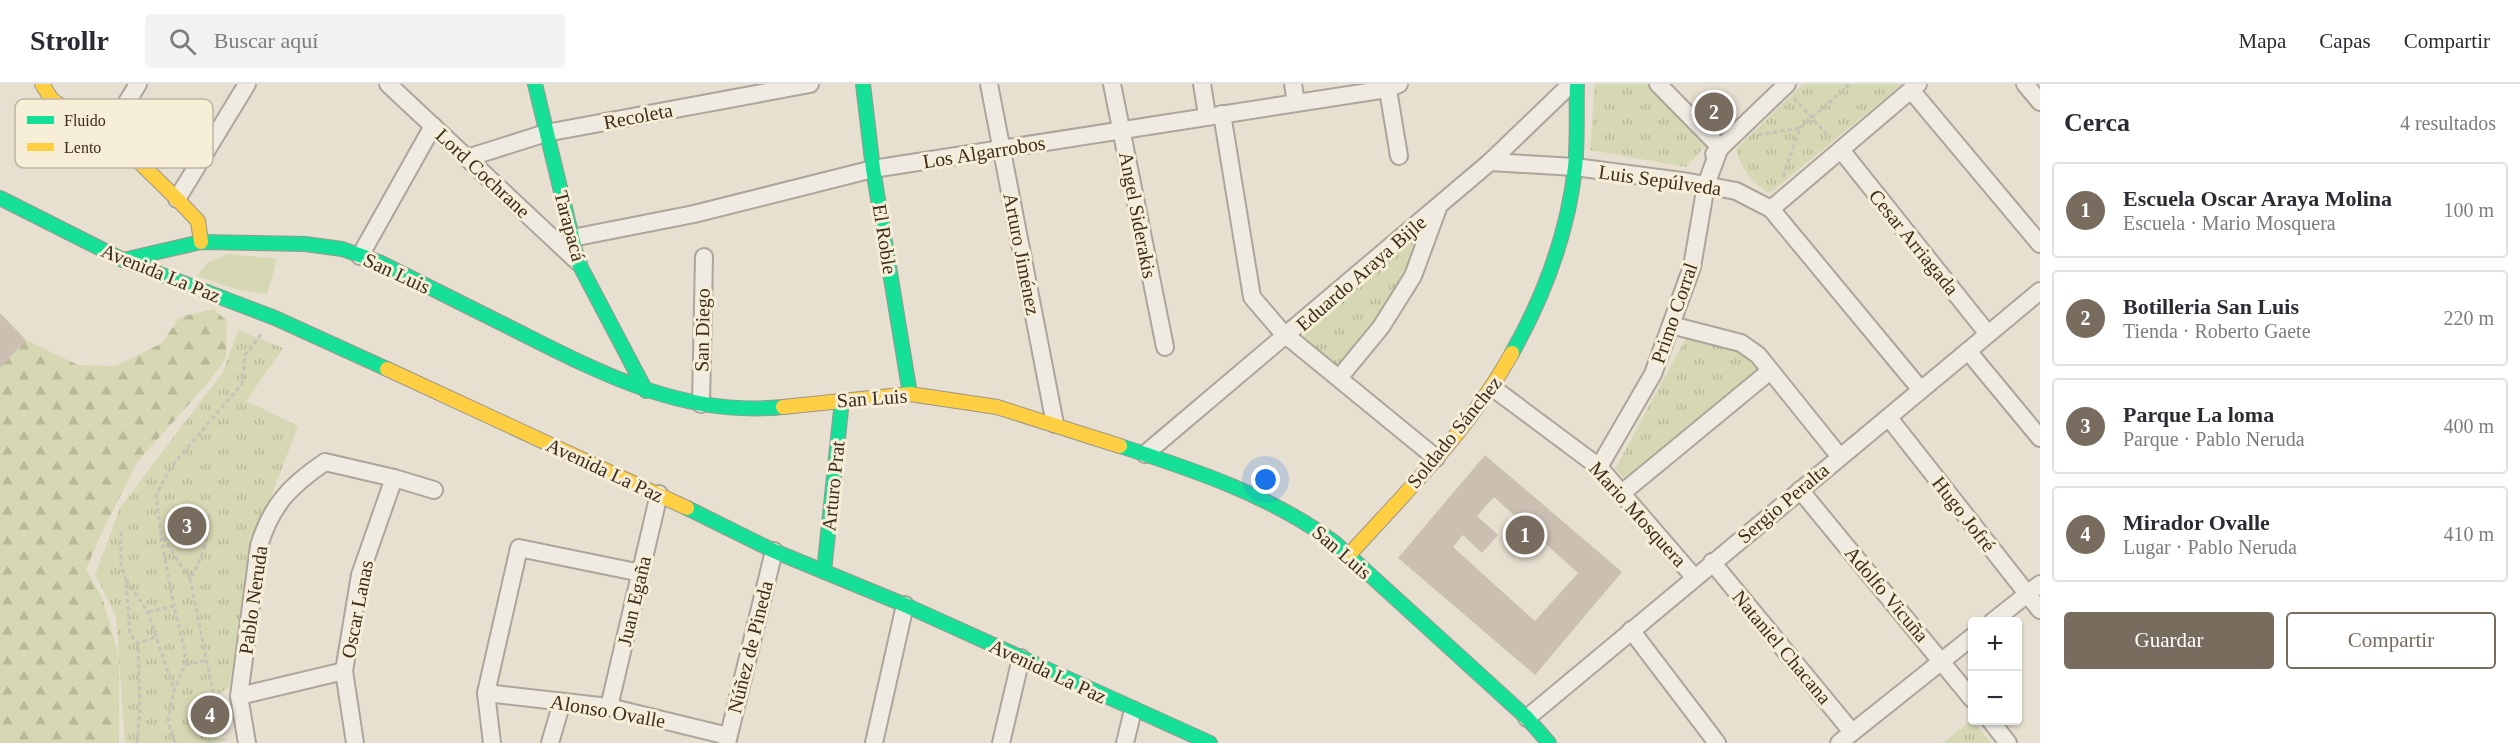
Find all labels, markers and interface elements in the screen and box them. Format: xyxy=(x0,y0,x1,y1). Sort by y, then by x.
search box xyxy=(145,14,565,68)
text: Strollr xyxy=(30,25,109,56)
icon: search xyxy=(166,25,199,58)
text: Buscar aquí xyxy=(214,28,318,53)
text: Mapa xyxy=(2239,29,2286,53)
text: Capas xyxy=(2319,29,2371,53)
text: Compartir xyxy=(2404,29,2490,53)
pin: 2 xyxy=(1694,90,1734,135)
legend xyxy=(15,99,213,168)
street label: Recoleta xyxy=(602,99,675,133)
text: Cerca xyxy=(2064,108,2130,137)
text: Fluido xyxy=(64,112,106,129)
text: 4 resultados xyxy=(2400,112,2496,134)
street label: Lord Cochrane xyxy=(431,124,535,222)
street label: Los Algarrobos xyxy=(921,131,1047,174)
text: Lento xyxy=(64,139,101,156)
street label: Angel Siderakis xyxy=(1114,150,1161,280)
street label: Luis Sepúlveda xyxy=(1597,160,1723,201)
street label: Cesar Arriagada xyxy=(1864,185,1963,300)
text: Escuela Oscar Araya Molina xyxy=(2123,186,2392,211)
street label: Tarapacá xyxy=(549,188,590,264)
street label: Arturo Jiménez xyxy=(999,191,1045,317)
text: 1 xyxy=(2081,199,2091,221)
text: 100 m xyxy=(2443,199,2494,221)
street label: El Roble xyxy=(869,202,901,276)
street label: Eduardo Araya Bijle xyxy=(1292,211,1431,336)
text: Escuela · Mario Mosquera xyxy=(2123,212,2336,234)
street label: Avenida La Paz xyxy=(98,239,224,307)
street label: San Luis xyxy=(360,248,434,298)
street label: Primo Corral xyxy=(1647,259,1702,366)
street label: San Diego xyxy=(690,288,715,372)
text: Botilleria San Luis xyxy=(2123,294,2299,319)
text: 2 xyxy=(2081,307,2091,329)
text: 220 m xyxy=(2443,307,2494,329)
text: Tienda · Roberto Gaete xyxy=(2123,320,2311,342)
street label: Soldado Sánchez xyxy=(1402,372,1506,492)
street label: San Luis xyxy=(836,385,908,411)
text: Parque La loma xyxy=(2123,402,2274,427)
text: 3 xyxy=(2081,415,2091,437)
text: 400 m xyxy=(2443,415,2494,437)
text: Parque · Pablo Neruda xyxy=(2123,428,2305,450)
street label: Avenida La Paz xyxy=(543,433,667,507)
street label: Arturo Prat xyxy=(817,439,849,532)
street label: Mario Mosquera xyxy=(1584,457,1691,572)
street label: Sergio Peralta xyxy=(1733,458,1834,548)
your location xyxy=(1251,465,1280,494)
street label: Hugo Jofré xyxy=(1927,472,2000,557)
pin: 3 xyxy=(168,504,207,548)
text: Mirador Ovalle xyxy=(2123,510,2270,535)
pin: 1 xyxy=(1506,512,1544,558)
street label: San Luis xyxy=(1308,521,1376,584)
text: 4 xyxy=(2081,523,2091,545)
text: 410 m xyxy=(2443,523,2494,545)
text: Lugar · Pablo Neruda xyxy=(2123,536,2297,558)
street label: Adolfo Vicuña xyxy=(1841,542,1933,646)
street label: Pablo Neruda xyxy=(234,544,272,656)
street label: Juan Egaña xyxy=(613,554,656,648)
street label: Oscar Lanas xyxy=(337,558,377,660)
street label: Núñez de Pineda xyxy=(723,578,777,715)
street label: Nataniel Chacana xyxy=(1728,586,1836,708)
button: Guardar xyxy=(2064,612,2274,669)
button: Compartir xyxy=(2286,612,2496,669)
map controls xyxy=(1968,617,2022,725)
button: + xyxy=(1968,617,2022,671)
street label: Avenida La Paz xyxy=(986,634,1110,708)
button: − xyxy=(1968,671,2022,725)
street label: Alonso Ovalle xyxy=(549,690,667,732)
pin: 4 xyxy=(190,692,230,738)

